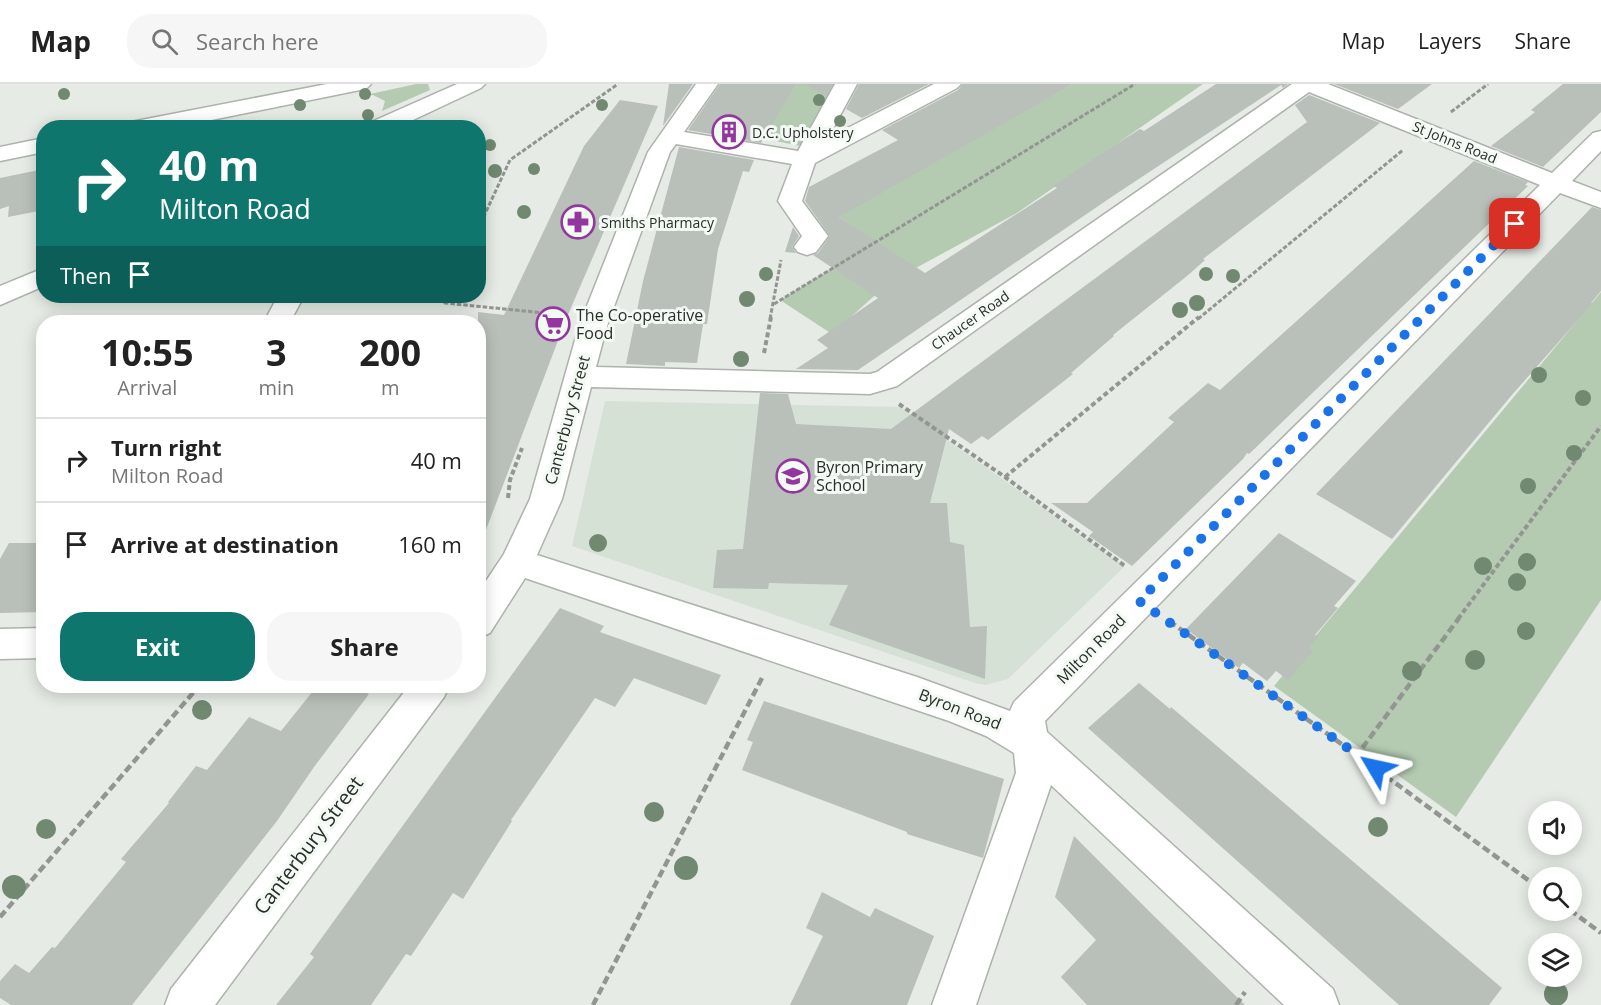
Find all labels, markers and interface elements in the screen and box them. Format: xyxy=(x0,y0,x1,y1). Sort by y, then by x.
search box xyxy=(127,14,547,68)
text: Map xyxy=(30,22,91,60)
icon: search xyxy=(148,25,181,58)
text: Search here xyxy=(196,26,319,56)
text: Map xyxy=(1342,27,1385,55)
text: Layers xyxy=(1418,27,1482,55)
text: Share xyxy=(1515,27,1571,55)
building icon: D.C. Upholstery xyxy=(711,114,747,150)
street label: St Johns Road xyxy=(1410,116,1500,168)
place label: D.C. Upholstery xyxy=(752,123,855,142)
text: 40 m xyxy=(159,136,259,193)
icon: right xyxy=(60,144,138,222)
text: Milton Road xyxy=(159,190,311,227)
pin xyxy=(1489,198,1540,249)
pharmacy icon: Smiths Pharmacy xyxy=(560,204,596,240)
icon: arrive xyxy=(1498,207,1531,240)
place label: Smiths Pharmacy xyxy=(601,213,715,232)
icon: arrive xyxy=(123,258,156,291)
text: Then xyxy=(60,260,111,290)
street label: Chaucer Road xyxy=(927,286,1013,354)
place label: The Co-operative Food xyxy=(576,304,703,344)
supermarket icon: The Co-operative Food xyxy=(535,306,571,342)
text: 10:55 xyxy=(101,328,194,377)
text: 3 xyxy=(266,328,287,377)
text: 200 xyxy=(359,328,421,377)
street label: Canterbury Street xyxy=(539,353,595,487)
text: Arrival xyxy=(117,374,177,401)
text: min xyxy=(258,374,294,401)
text: m xyxy=(381,374,399,401)
text: Turn right xyxy=(111,432,222,462)
icon: right xyxy=(60,444,93,477)
text: 40 m xyxy=(411,445,462,475)
place label: Byron Primary School xyxy=(816,456,924,496)
school or university icon: Byron Primary School xyxy=(775,458,811,494)
text: Milton Road xyxy=(111,462,223,489)
icon: arrive xyxy=(60,528,93,561)
text: Arrive at destination xyxy=(111,529,339,559)
text: 160 m xyxy=(398,529,462,559)
street label: Milton Road xyxy=(1051,609,1131,689)
button: Exit xyxy=(60,612,255,681)
button: Share xyxy=(267,612,462,681)
street label: Byron Road xyxy=(916,683,1004,735)
position arrow xyxy=(1344,736,1408,800)
street label: Canterbury Street xyxy=(247,770,369,920)
map controls xyxy=(1528,801,1582,987)
button: sound xyxy=(1528,801,1582,855)
button: search xyxy=(1528,867,1582,921)
button: layers xyxy=(1528,933,1582,987)

